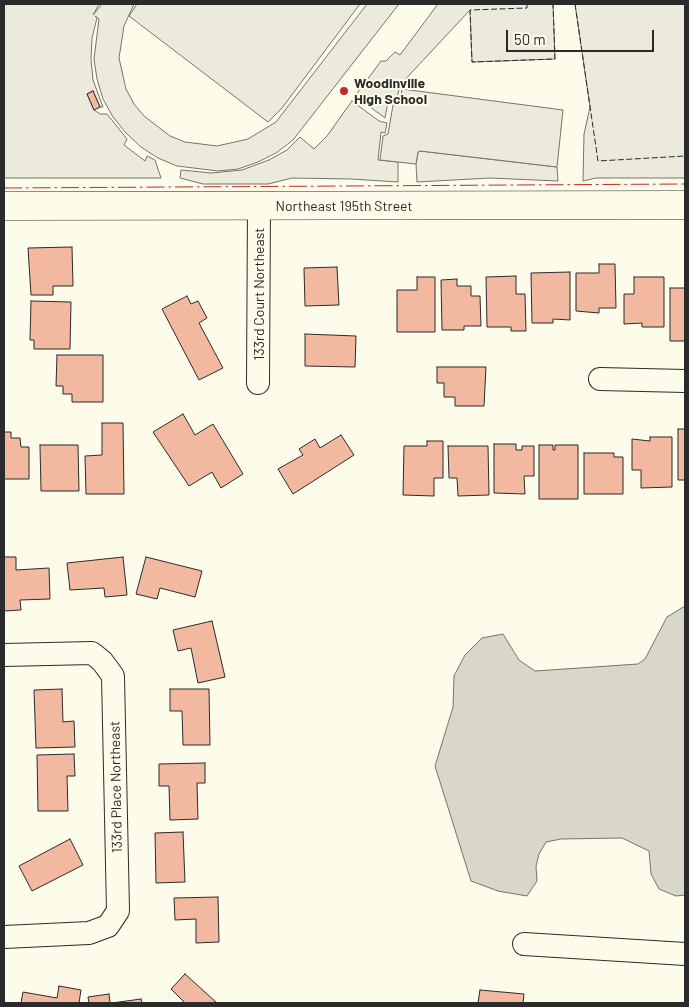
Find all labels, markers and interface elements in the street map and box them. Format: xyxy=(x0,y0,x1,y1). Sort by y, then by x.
scale bar xyxy=(509,20,656,52)
text: 50 m xyxy=(514,30,546,48)
place label: Woodinville High School xyxy=(354,75,427,108)
marker: Woodinville High School xyxy=(338,85,350,97)
street label: Northeast 195th Street xyxy=(275,198,413,214)
street label: 133rd Court Northeast xyxy=(251,228,267,360)
street label: 133rd Place Northeast xyxy=(106,721,126,853)

